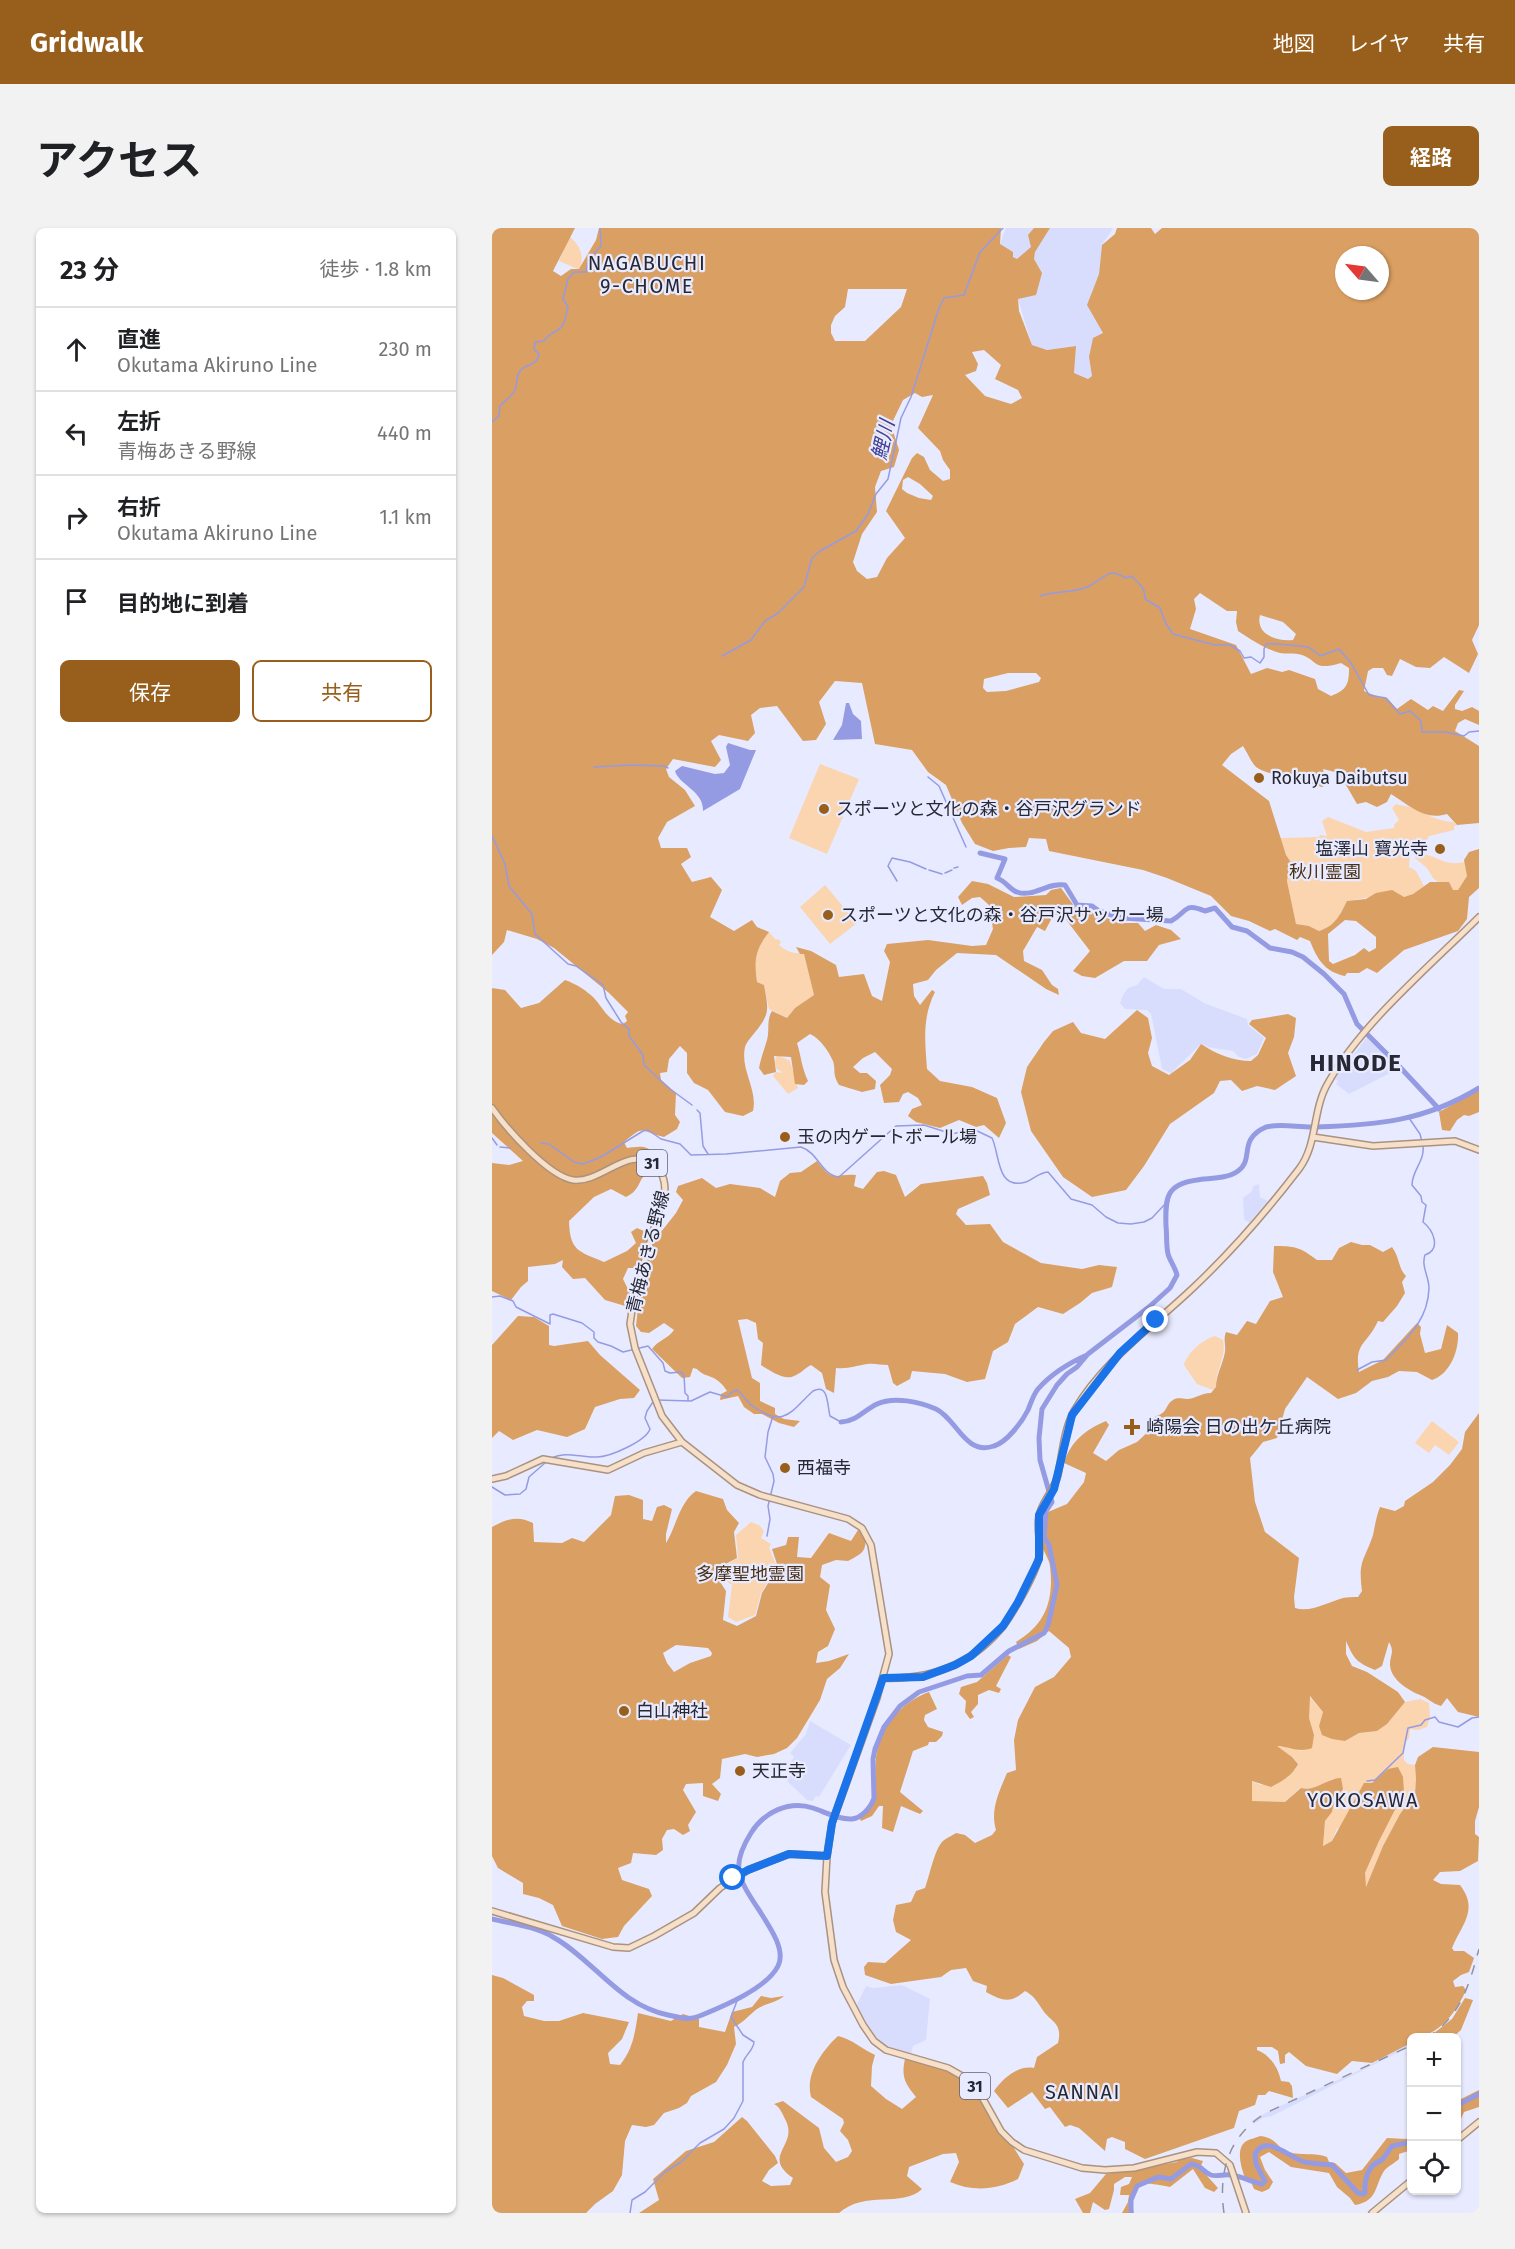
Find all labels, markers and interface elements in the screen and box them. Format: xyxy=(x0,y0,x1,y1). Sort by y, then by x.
text: Gridwalk xyxy=(30,26,143,59)
text: 地図 xyxy=(1273,31,1315,57)
text: レイヤ xyxy=(1348,31,1410,57)
text: 共有 xyxy=(1443,31,1485,57)
button: 経路 xyxy=(1383,126,1479,186)
text: アクセス xyxy=(36,136,202,186)
north arrow xyxy=(1335,246,1389,300)
district label: NAGABUCHI 9-CHOME xyxy=(588,251,706,298)
text: 23 分 xyxy=(60,255,119,286)
text: 徒歩 · 1.8 km xyxy=(319,257,432,281)
text: 直進 xyxy=(117,326,161,353)
icon: ahead xyxy=(60,333,93,366)
text: 230 m xyxy=(379,337,432,361)
text: Okutama Akiruno Line xyxy=(117,353,317,377)
text: 左折 xyxy=(117,408,161,435)
water label: 鯉川 xyxy=(867,416,900,462)
icon: left xyxy=(60,417,93,450)
text: 440 m xyxy=(377,421,432,445)
text: 青梅あきる野線 xyxy=(117,439,257,463)
text: 右折 xyxy=(117,494,161,521)
icon: right xyxy=(60,501,93,534)
text: 1.1 km xyxy=(379,505,432,529)
text: Okutama Akiruno Line xyxy=(117,521,317,545)
icon: arrive xyxy=(60,585,93,618)
text: 目的地に到着 xyxy=(117,590,249,617)
button: 保存 xyxy=(60,660,240,722)
button: 共有 xyxy=(252,660,432,722)
place label: Rokuya Daibutsu xyxy=(1271,767,1408,789)
marker: Rokuya Daibutsu xyxy=(1252,771,1266,785)
place label: スポーツと文化の森・谷戸沢グランド xyxy=(836,798,1142,820)
marker: スポーツと文化の森・谷戸沢グランド xyxy=(817,802,831,816)
place label: 塩澤山 寶光寺 xyxy=(1315,838,1428,860)
marker: 塩澤山 寶光寺 xyxy=(1433,842,1447,856)
park label: 秋川霊園 xyxy=(1289,861,1361,883)
place label: スポーツと文化の森・谷戸沢サッカー場 xyxy=(840,904,1164,926)
marker: スポーツと文化の森・谷戸沢サッカー場 xyxy=(821,908,835,922)
district label: HINODE xyxy=(1310,1049,1402,1077)
place label: 玉の内ゲートボール場 xyxy=(797,1126,977,1148)
marker: 玉の内ゲートボール場 xyxy=(778,1130,792,1144)
road number: 31 xyxy=(637,1150,667,1176)
street label: 青梅あきる野線 xyxy=(622,1188,674,1316)
route end xyxy=(1142,1306,1168,1332)
place label: 崎陽会 日の出ケ丘病院 xyxy=(1146,1416,1331,1438)
marker: 崎陽会 日の出ケ丘病院 xyxy=(1123,1418,1141,1436)
place label: 西福寺 xyxy=(797,1457,851,1479)
marker: 西福寺 xyxy=(778,1461,792,1475)
park label: 多摩聖地霊園 xyxy=(696,1563,804,1585)
place label: 白山神社 xyxy=(636,1700,708,1722)
marker: 白山神社 xyxy=(617,1704,631,1718)
place label: 天正寺 xyxy=(752,1760,806,1782)
marker: 天正寺 xyxy=(733,1764,747,1778)
district label: YOKOSAWA xyxy=(1307,1788,1419,1812)
route start xyxy=(719,1864,745,1890)
map controls xyxy=(1407,2033,1461,2195)
button: + xyxy=(1407,2033,1461,2087)
road number: 31 xyxy=(960,2073,990,2099)
district label: SANNAI xyxy=(1045,2080,1121,2104)
button: − xyxy=(1407,2087,1461,2141)
button: locate xyxy=(1407,2141,1461,2195)

